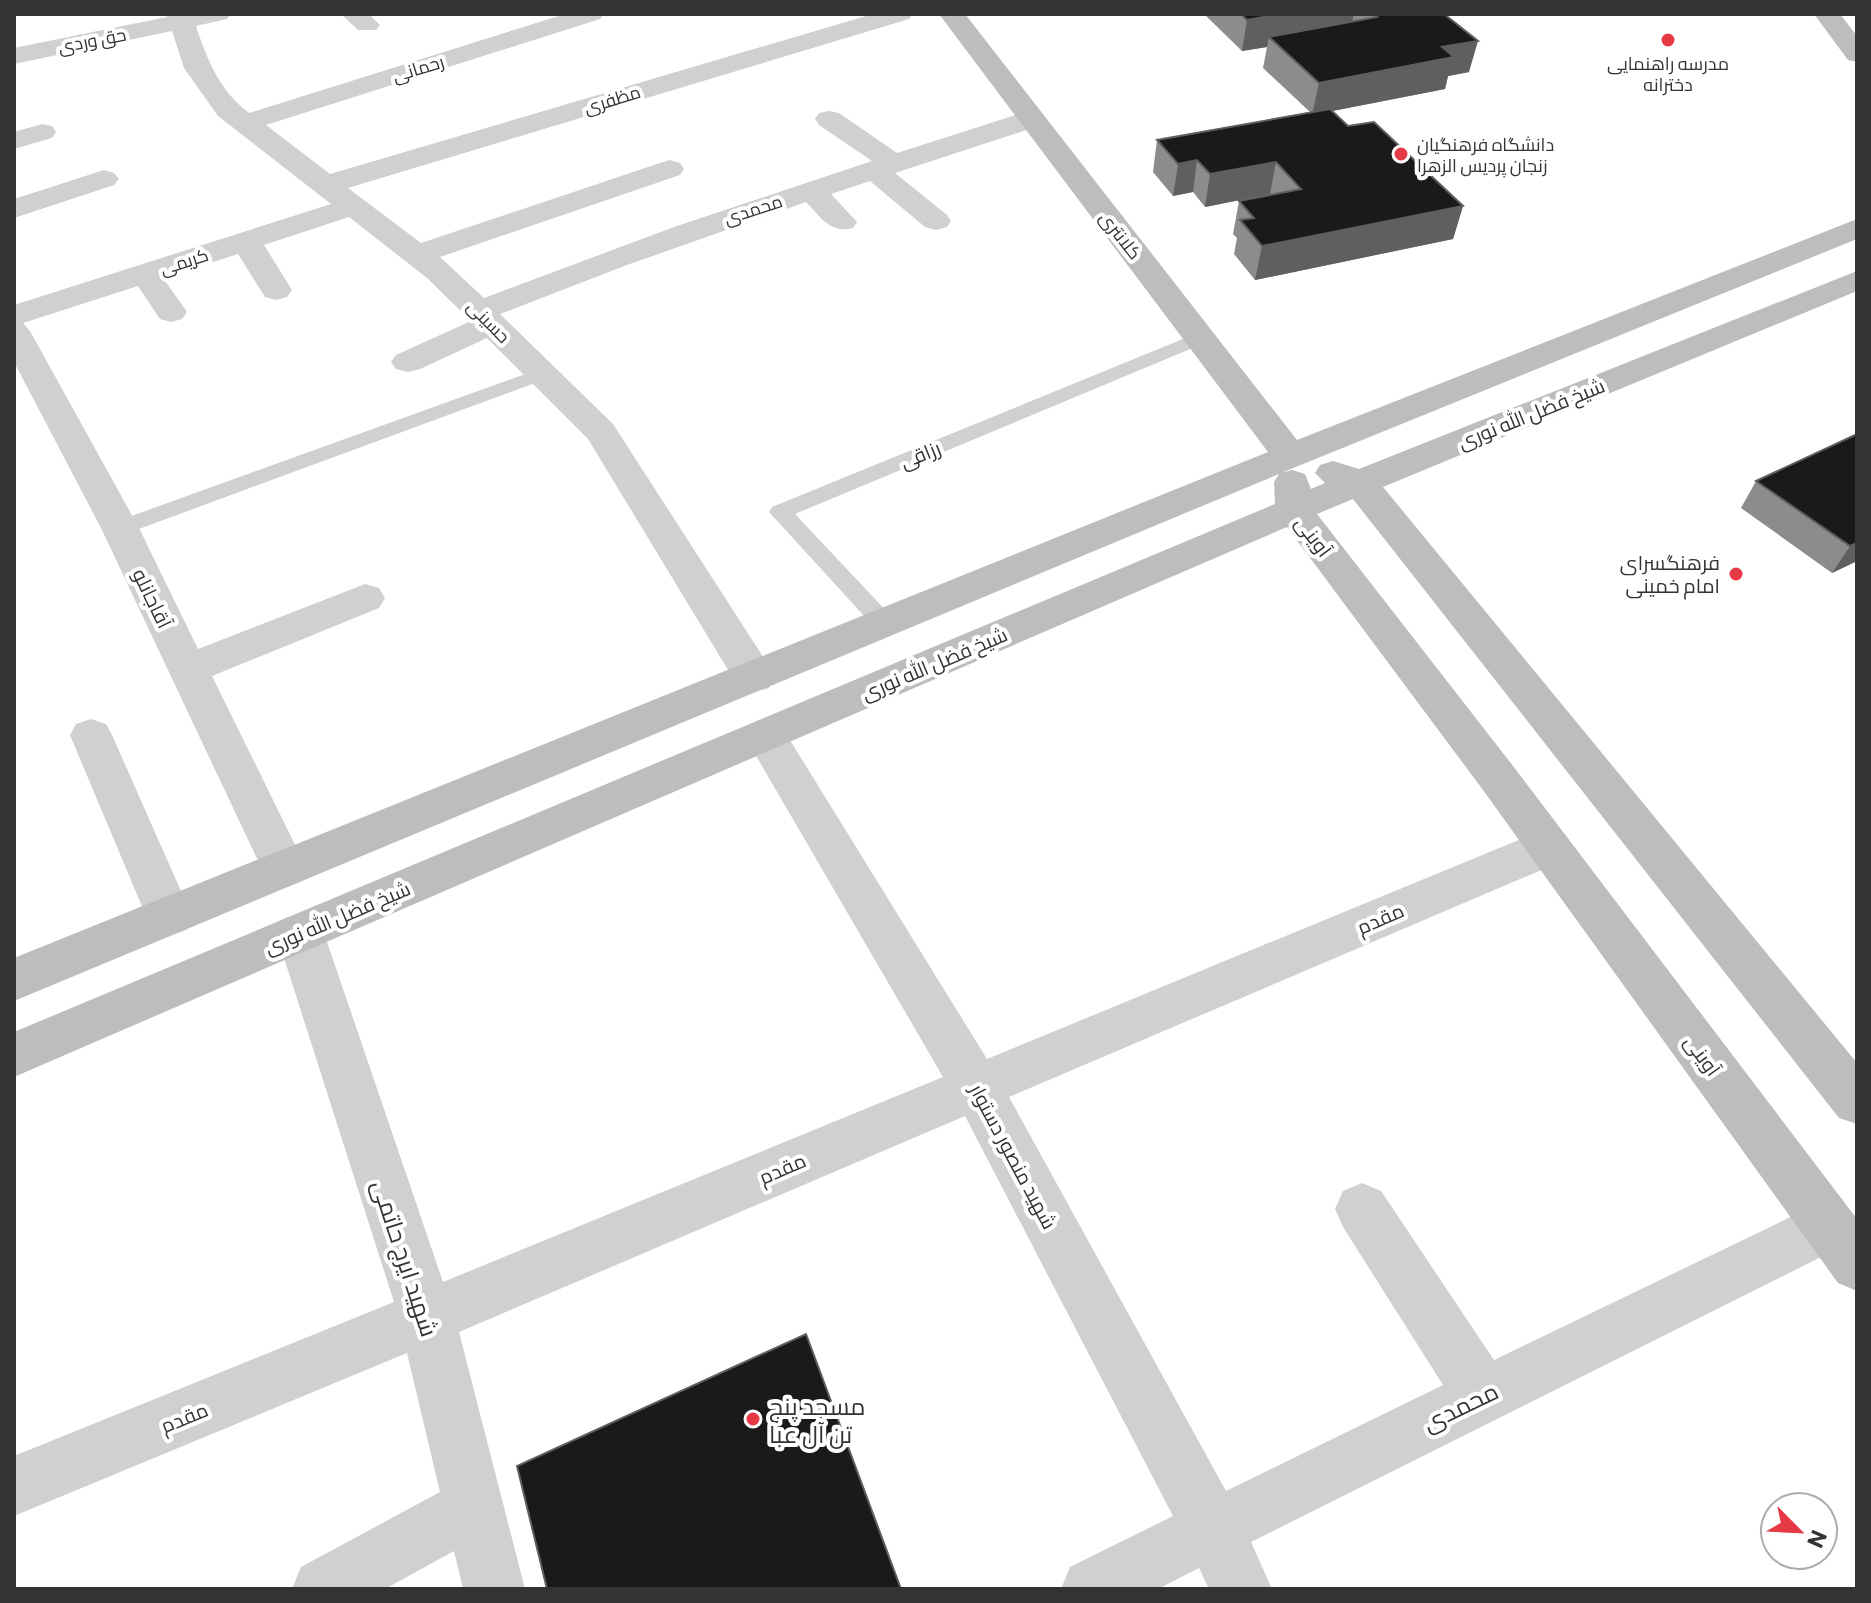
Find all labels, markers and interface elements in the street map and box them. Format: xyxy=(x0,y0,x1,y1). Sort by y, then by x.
street label: حق وردی xyxy=(56,23,128,59)
marker: مدرسه راهنمایی دخترانه xyxy=(1659,31,1677,49)
street label: رحمانی xyxy=(389,50,447,87)
place label: مدرسه راهنمایی دخترانه xyxy=(1607,52,1729,96)
street label: مظفری xyxy=(581,80,643,119)
place label: دانشگاه فرهنگیان زنجان پردیس الزهرا xyxy=(1417,133,1554,178)
marker: دانشگاه فرهنگیان زنجان پردیس الزهرا xyxy=(1392,145,1410,163)
street label: محمدی xyxy=(721,189,785,230)
street label: کلانتری xyxy=(1095,207,1147,264)
street label: کریمی xyxy=(157,243,211,280)
street label: حسینی xyxy=(462,295,515,348)
street label: شیخ فضل الله نوری xyxy=(1454,373,1609,456)
street label: رزاقی xyxy=(896,435,945,475)
street label: آوینی xyxy=(1289,511,1338,563)
place label: فرهنگسرای امام خمینی xyxy=(1620,550,1720,600)
street label: آقاجانلو xyxy=(127,564,178,633)
marker: فرهنگسرای امام خمینی xyxy=(1727,565,1745,583)
street label: شیخ فضل الله نوری xyxy=(857,621,1012,707)
street label: شیخ فضل الله نوری xyxy=(260,875,415,961)
street label: مقدم xyxy=(1353,897,1408,941)
street label: آوینی xyxy=(1678,1030,1726,1082)
street label: شهید منصور دستوار xyxy=(963,1078,1062,1234)
street label: مقدم xyxy=(755,1147,810,1191)
street label: شهید ایرج حاتمی xyxy=(364,1176,445,1341)
street label: محمدی xyxy=(1417,1375,1503,1438)
place label: مسجد پنج تن آل عبا xyxy=(769,1391,866,1449)
street label: مقدم xyxy=(157,1397,212,1440)
marker: مسجد پنج تن آل عبا xyxy=(744,1410,762,1428)
north arrow xyxy=(1759,1491,1839,1571)
text: N xyxy=(1802,1526,1833,1552)

